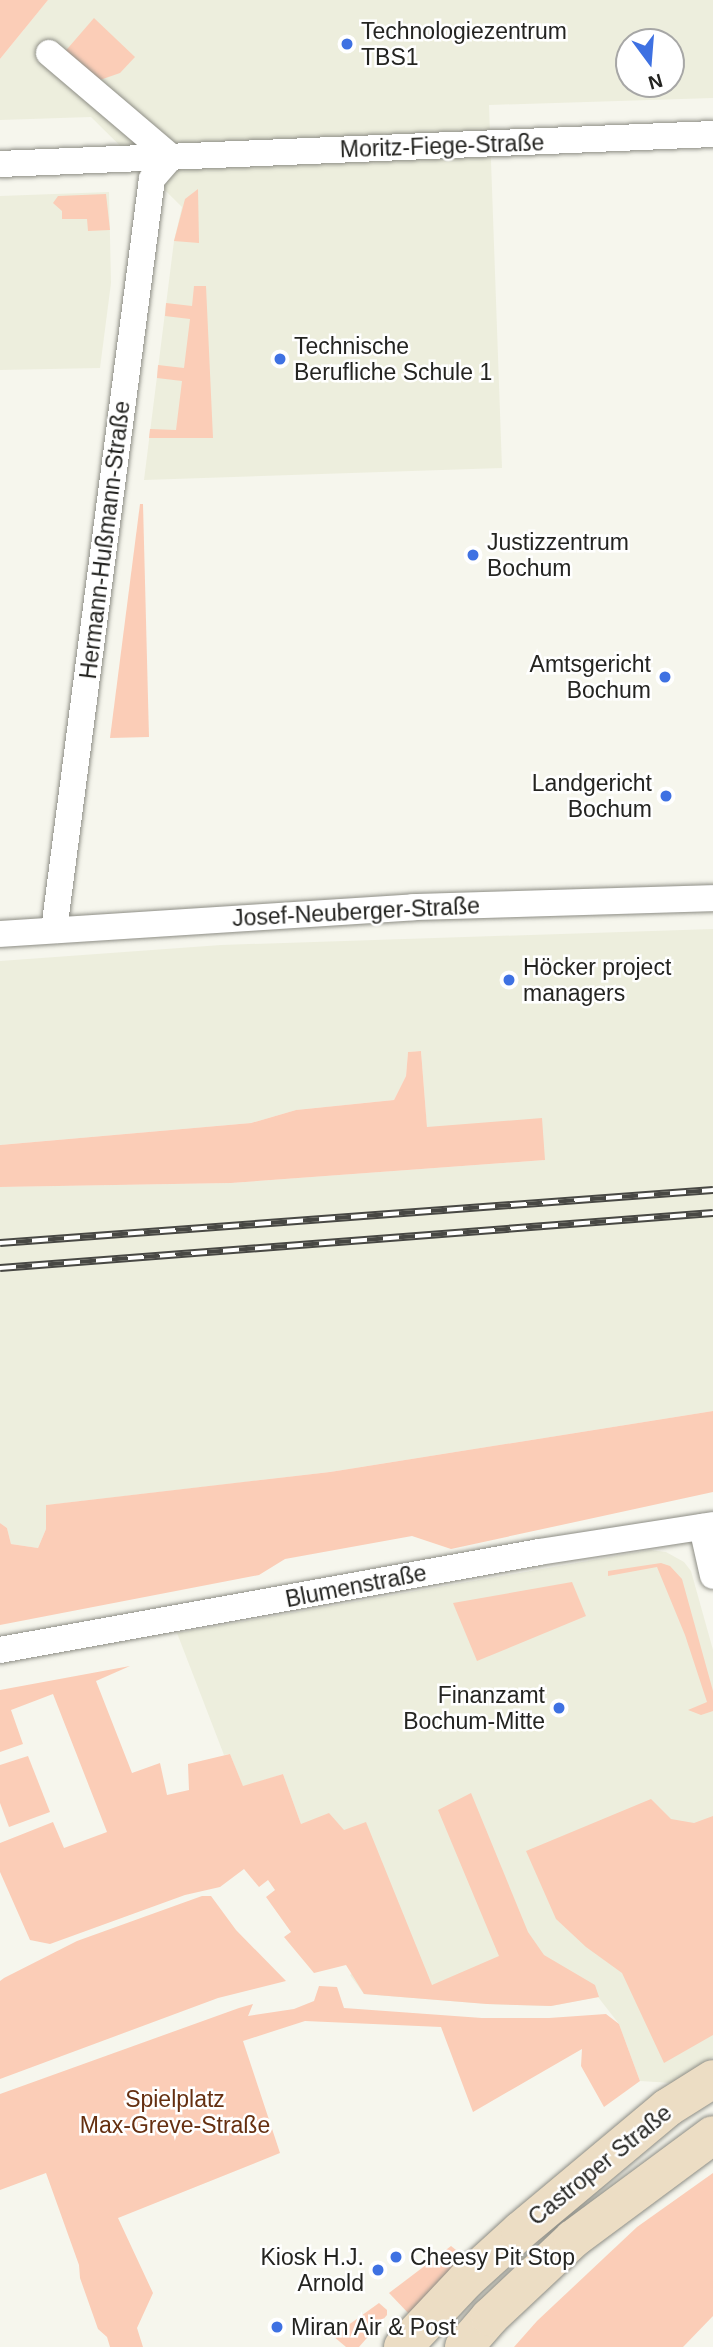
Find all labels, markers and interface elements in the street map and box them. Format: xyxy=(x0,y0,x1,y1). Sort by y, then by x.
place label: Technologiezentrum TBS1 xyxy=(361,17,567,71)
north arrow xyxy=(615,28,685,98)
marker: Technologiezentrum TBS1 xyxy=(339,36,355,52)
text: N xyxy=(646,70,665,94)
street label: Moritz-Fiege-Straße xyxy=(339,129,545,163)
place label: Technische Berufliche Schule 1 xyxy=(294,332,492,386)
marker: Technische Berufliche Schule 1 xyxy=(272,351,288,367)
street label: Hermann-Hußmann-Straße xyxy=(74,399,136,681)
place label: Justizzentrum Bochum xyxy=(487,528,629,582)
marker: Justizzentrum Bochum xyxy=(465,547,481,563)
place label: Amtsgericht Bochum xyxy=(530,650,651,704)
marker: Amtsgericht Bochum xyxy=(657,669,673,685)
place label: Landgericht Bochum xyxy=(532,769,652,823)
marker: Landgericht Bochum xyxy=(658,788,674,804)
street label: Josef-Neuberger-Straße xyxy=(231,892,481,932)
place label: Höcker project managers xyxy=(523,953,671,1007)
marker: Höcker project managers xyxy=(501,972,517,988)
street label: Blumenstraße xyxy=(283,1559,429,1613)
place label: Finanzamt Bochum-Mitte xyxy=(403,1681,545,1735)
marker: Finanzamt Bochum-Mitte xyxy=(551,1700,567,1716)
park label: Spielplatz Max-Greve-Straße xyxy=(80,2085,270,2139)
street label: Castroper Straße xyxy=(523,2099,677,2231)
place label: Kiosk H.J. Arnold xyxy=(260,2243,364,2297)
place label: Cheesy Pit Stop xyxy=(410,2243,575,2271)
marker: Cheesy Pit Stop xyxy=(388,2249,404,2265)
marker: Kiosk H.J. Arnold xyxy=(370,2262,386,2278)
place label: Miran Air & Post xyxy=(291,2313,457,2341)
marker: Miran Air & Post xyxy=(269,2319,285,2335)

